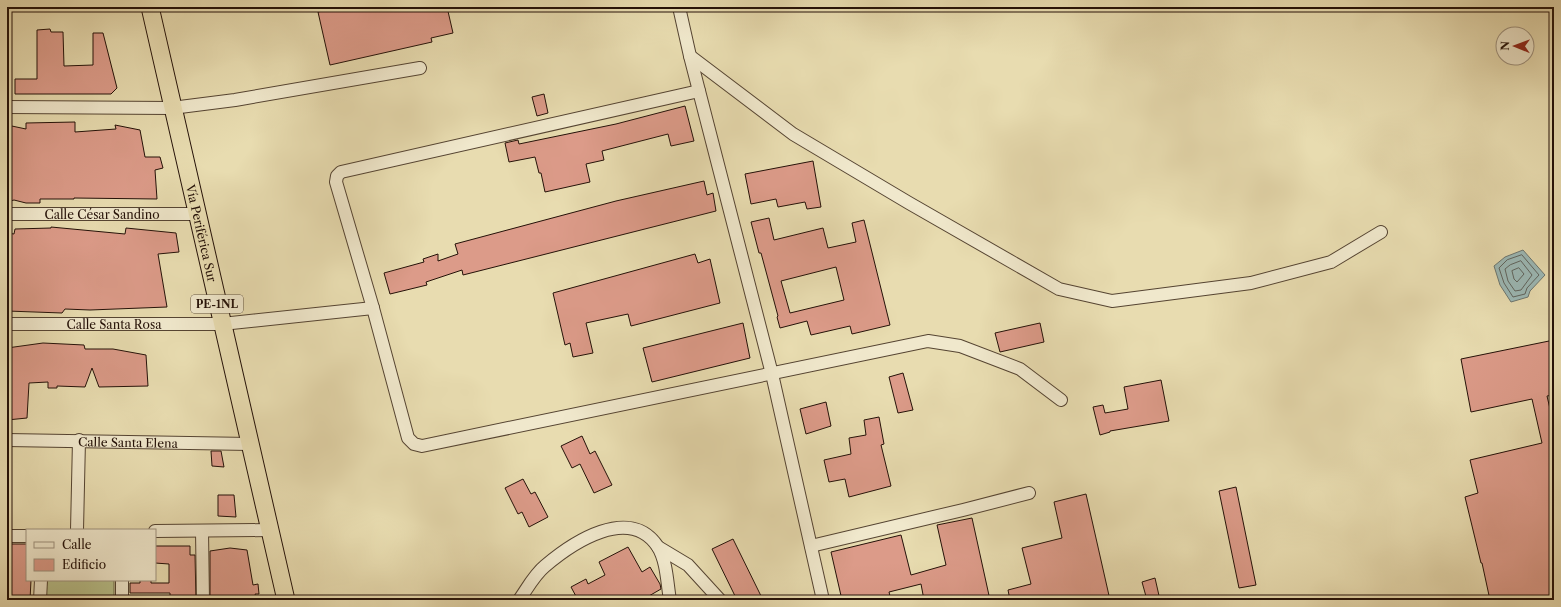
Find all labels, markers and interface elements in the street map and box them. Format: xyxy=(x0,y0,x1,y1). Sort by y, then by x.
north arrow xyxy=(1495,26,1535,66)
text: N xyxy=(1498,40,1512,51)
street label: Vía Periférica Sur xyxy=(183,182,220,283)
street label: Calle César Sandino xyxy=(44,207,160,222)
road number: PE-1NL xyxy=(191,295,243,313)
street label: Calle Santa Rosa xyxy=(67,317,162,332)
street label: Calle Santa Elena xyxy=(78,434,179,450)
legend xyxy=(26,529,156,581)
text: Calle xyxy=(62,537,92,552)
text: Edificio xyxy=(62,557,106,572)

